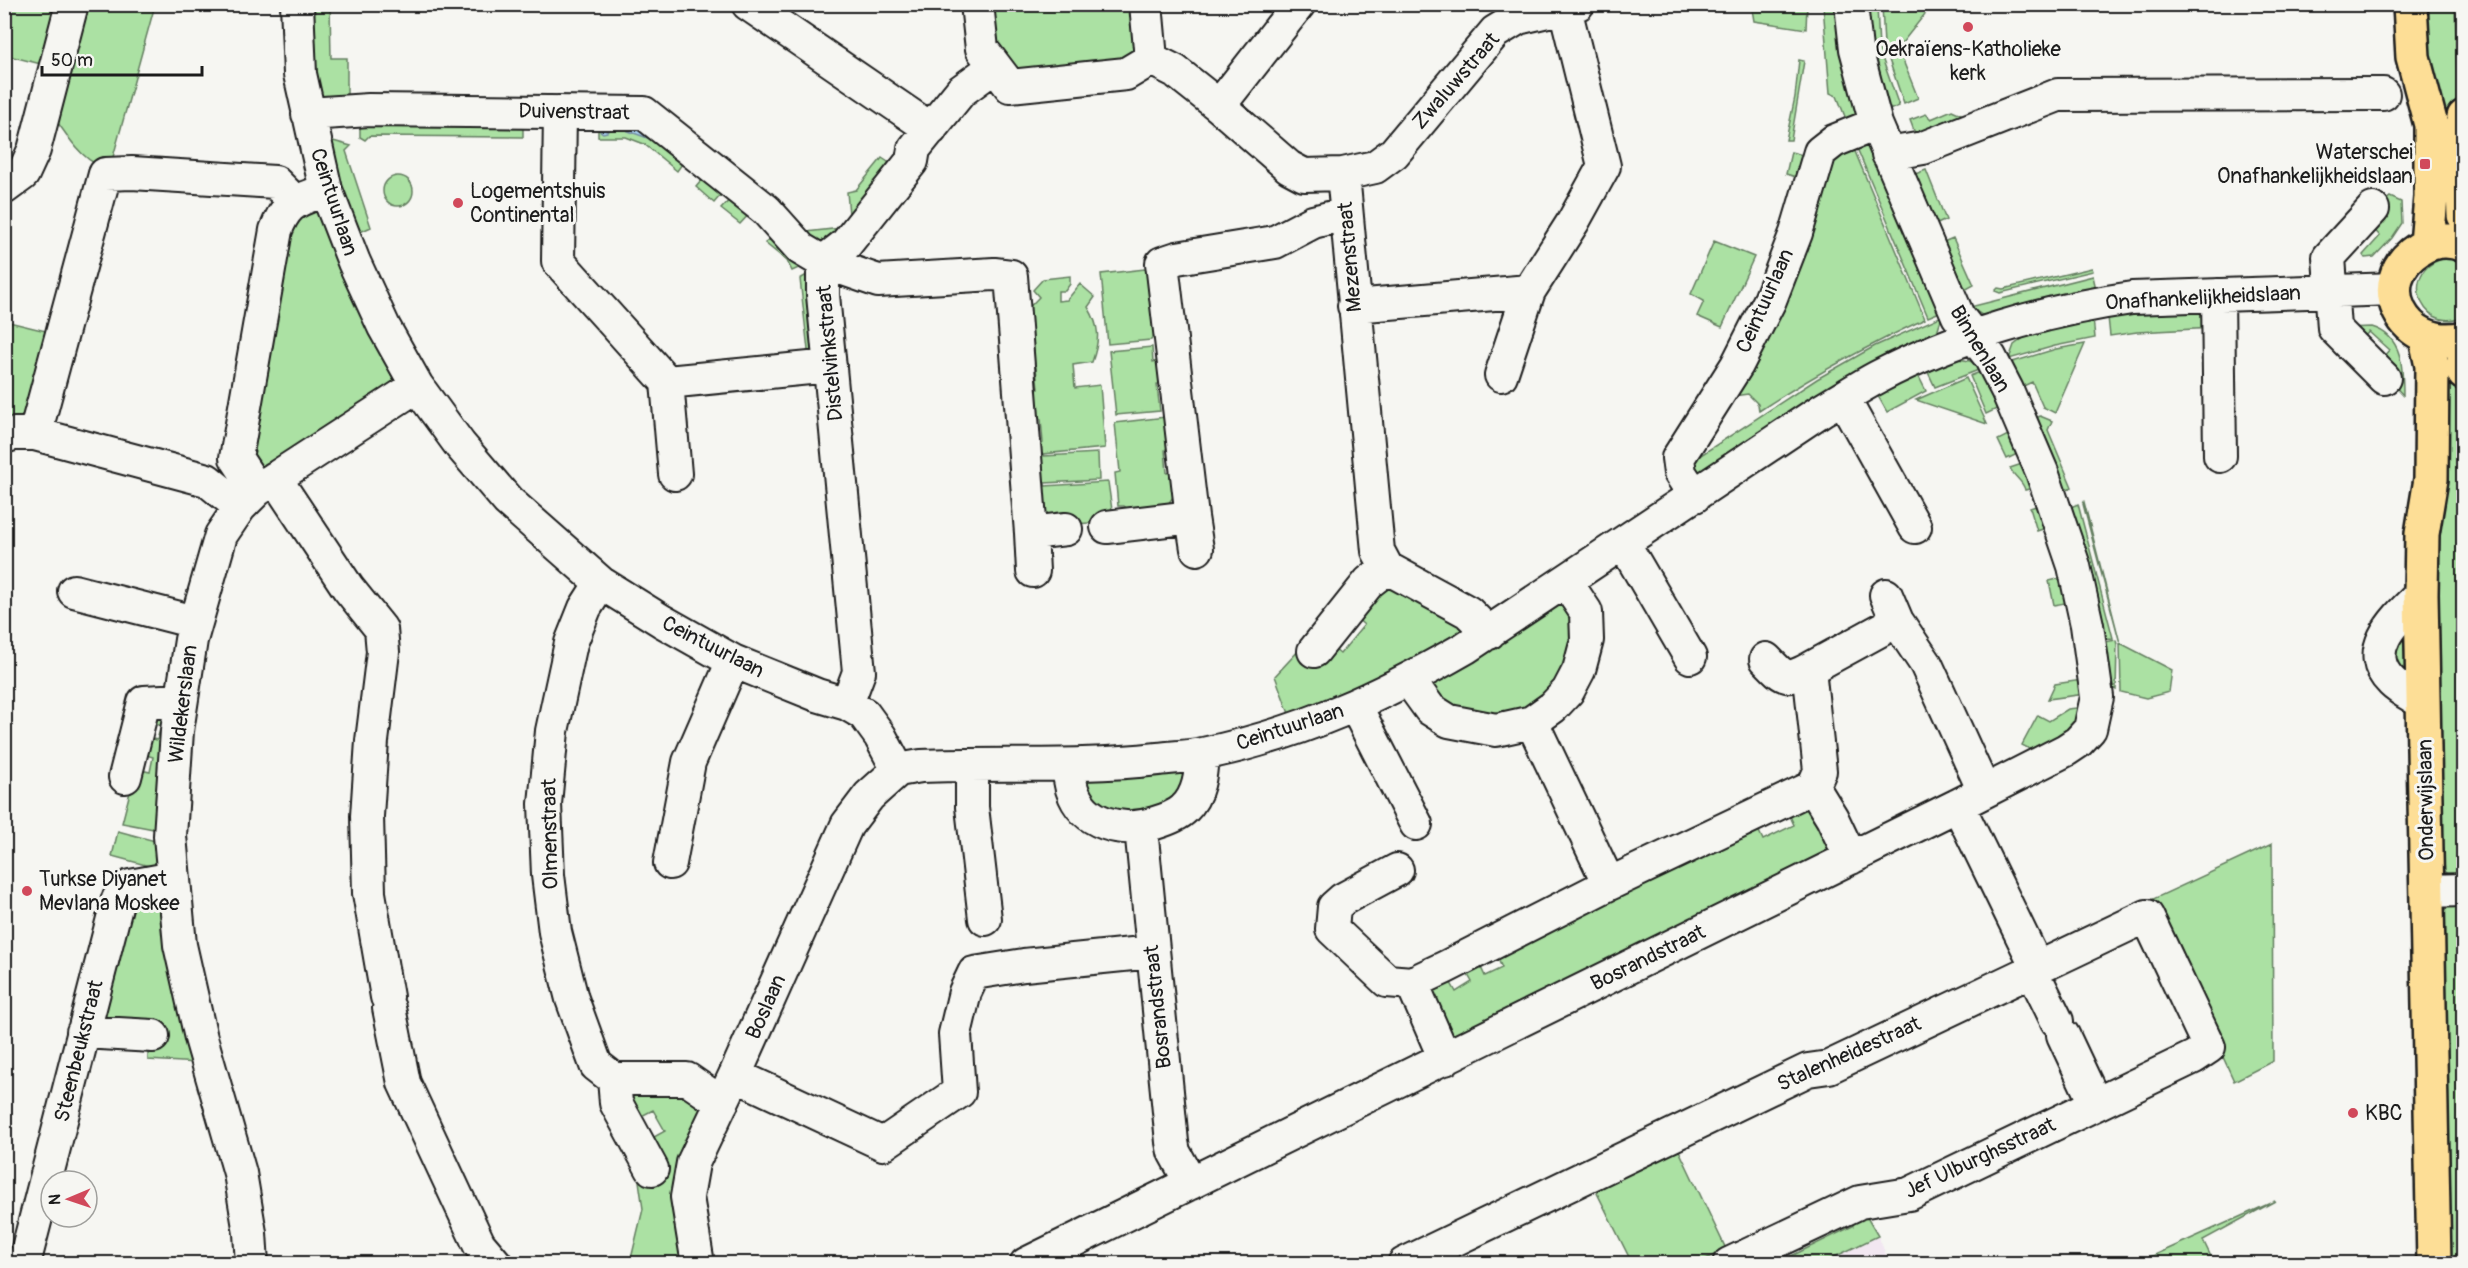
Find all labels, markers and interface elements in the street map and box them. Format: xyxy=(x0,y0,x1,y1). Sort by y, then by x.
marker: Oekraïens-Katholieke kerk xyxy=(1961,20,1975,34)
street label: Zwaluwstraat xyxy=(1406,26,1506,135)
place label: Oekraïens-Katholieke kerk xyxy=(1875,36,2062,87)
scale bar xyxy=(42,39,202,77)
text: 50 m xyxy=(51,49,93,72)
street label: Duivenstraat xyxy=(518,98,630,126)
place label: Waterschei Onafhankelijkheidslaan xyxy=(2217,139,2413,190)
street label: Ceintuurlaan xyxy=(304,145,364,259)
marker: Waterschei Onafhankelijkheidslaan xyxy=(2418,157,2432,171)
place label: Logementshuis Continental xyxy=(470,178,606,229)
marker: Logementshuis Continental xyxy=(451,196,465,210)
street label: Mezenstraat xyxy=(1332,200,1368,313)
street label: Ceintuurlaan xyxy=(1730,245,1800,357)
street label: Onafhankelijkheidslaan xyxy=(2104,279,2302,317)
street label: Distelvinkstraat xyxy=(811,283,849,422)
street label: Binnenlaan xyxy=(1944,301,2016,397)
street label: Ceintuurlaan xyxy=(657,610,769,684)
street label: Wildekerslaan xyxy=(162,643,204,765)
street label: Ceintuurlaan xyxy=(1233,697,1347,757)
street label: Onderwijslaan xyxy=(2411,739,2441,861)
street label: Olmenstraat xyxy=(536,778,564,890)
place label: Turkse Diyanet Mevlana Moskee xyxy=(39,866,180,917)
marker: Turkse Diyanet Mevlana Moskee xyxy=(20,884,34,898)
street label: Bosrandstraat xyxy=(1586,918,1710,997)
street label: Bosrandstraat xyxy=(1138,943,1178,1070)
street label: Boslaan xyxy=(740,970,792,1044)
street label: Steenbeukstraat xyxy=(48,977,110,1125)
street label: Stalenheidestraat xyxy=(1773,1010,1926,1098)
place label: KBC xyxy=(2365,1100,2403,1127)
marker: KBC xyxy=(2346,1106,2360,1120)
street label: Jef Ulburghsstraat xyxy=(1900,1111,2060,1205)
north arrow xyxy=(39,1169,99,1229)
text: N xyxy=(45,1194,65,1205)

